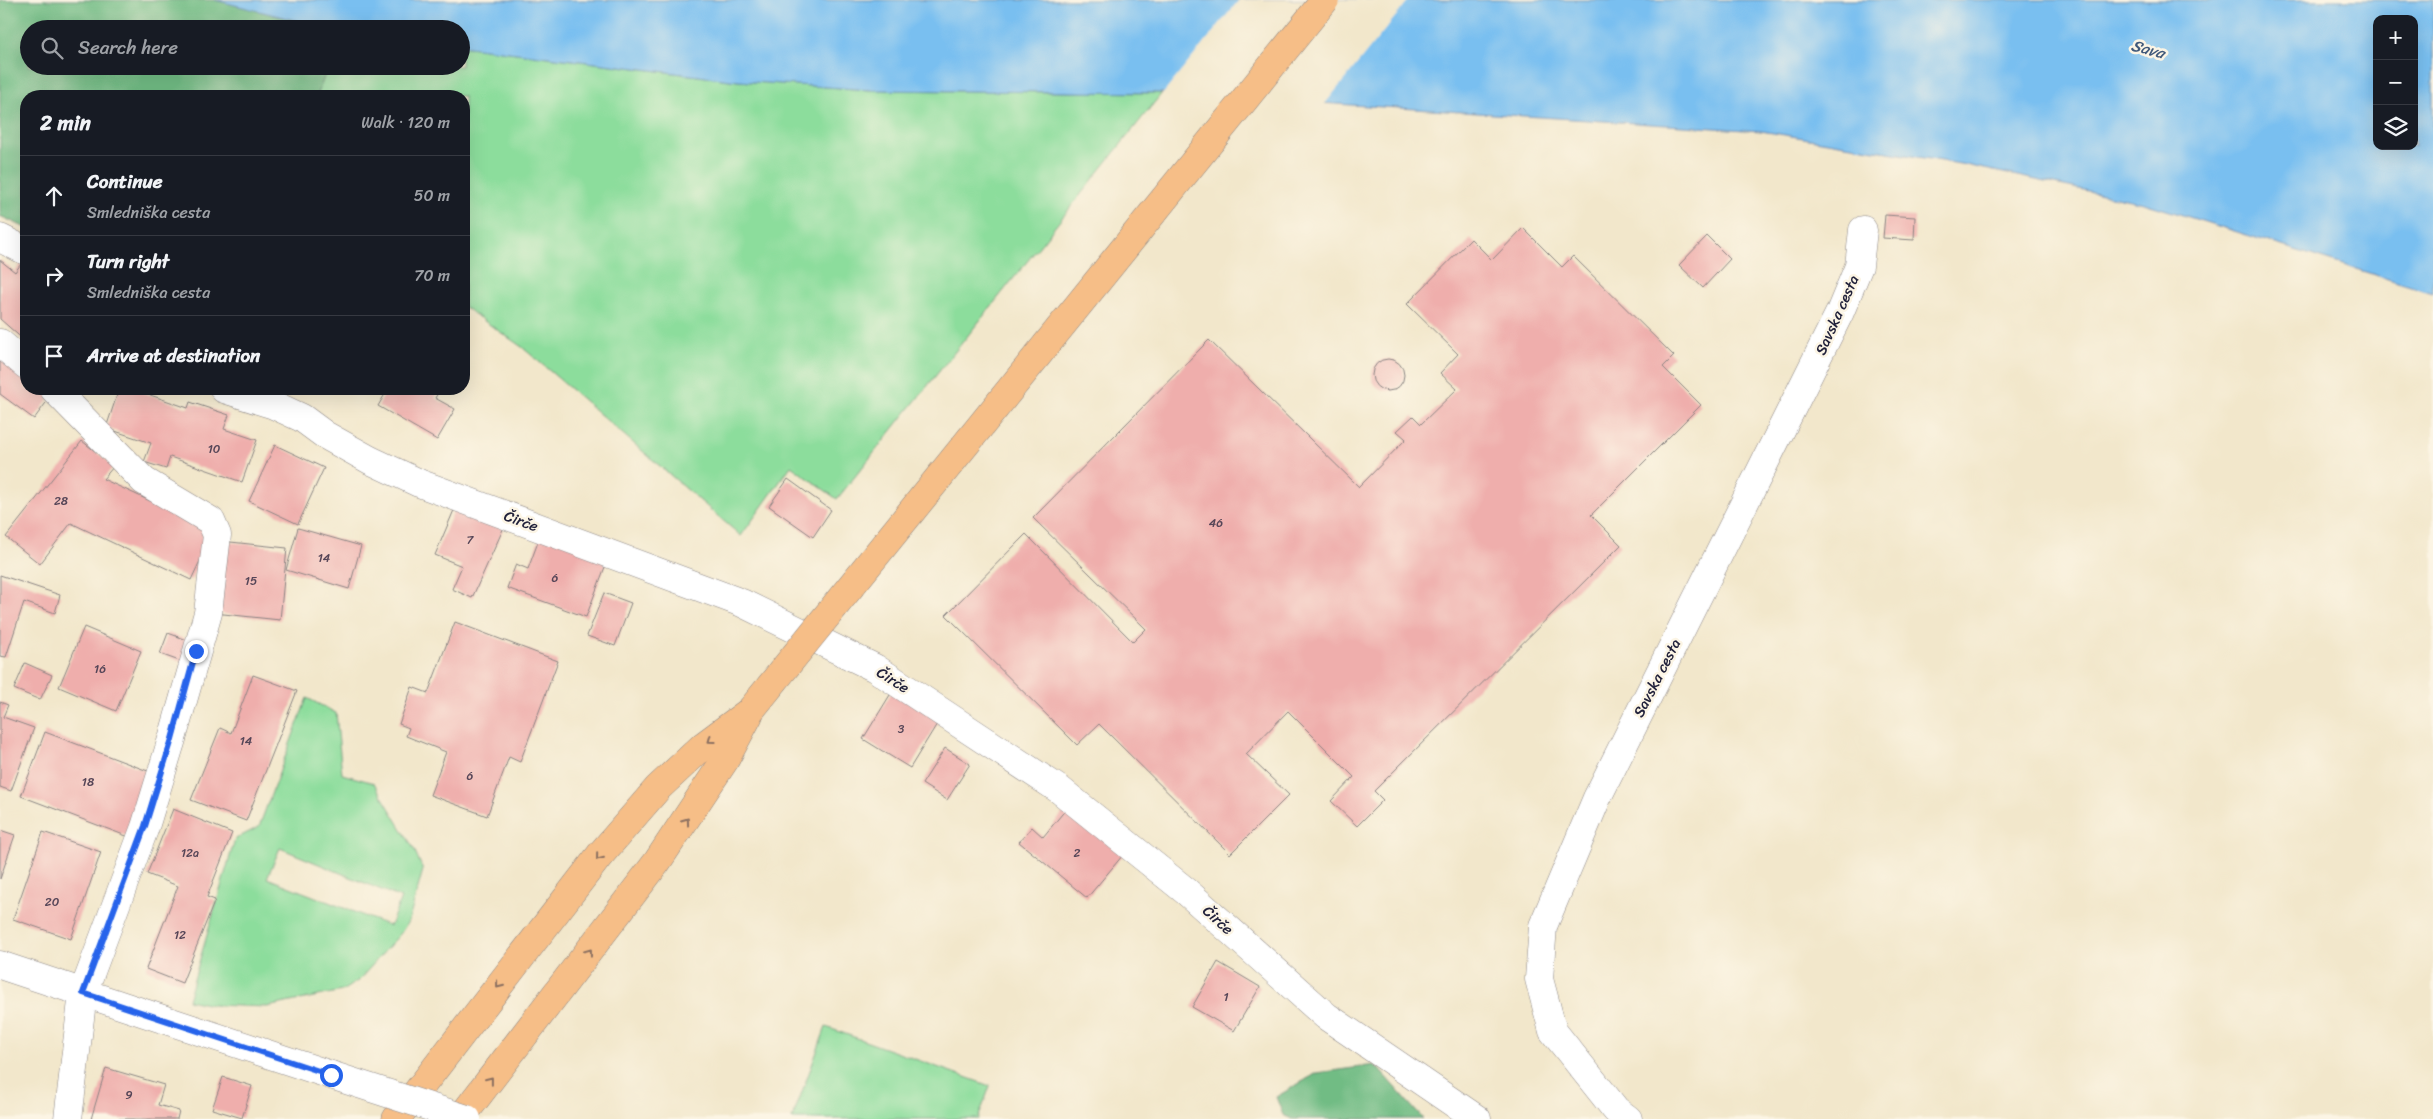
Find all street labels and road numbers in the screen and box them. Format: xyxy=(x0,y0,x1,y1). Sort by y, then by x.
street label: Savska cesta xyxy=(1808,270,1866,359)
street label: Čirče xyxy=(500,503,542,539)
street label: Savska cesta xyxy=(1626,634,1688,722)
street label: Čirče xyxy=(871,660,915,700)
street label: Čirče xyxy=(1196,899,1240,942)

